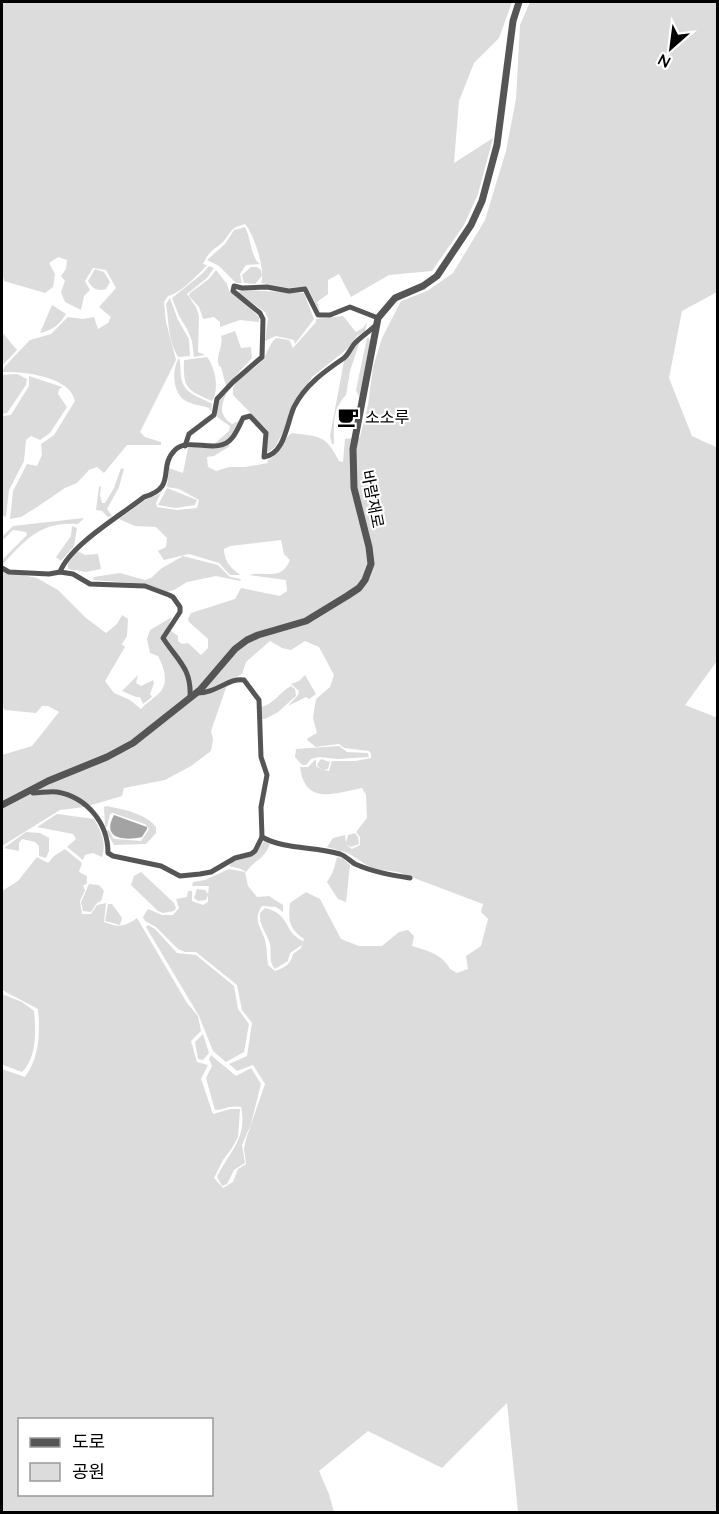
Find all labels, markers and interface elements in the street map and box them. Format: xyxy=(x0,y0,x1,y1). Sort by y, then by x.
north arrow xyxy=(641,18,701,78)
text: N xyxy=(654,50,674,73)
cafe icon: 소소루 xyxy=(336,405,360,429)
place label: 소소루 xyxy=(365,407,409,427)
street label: 바람재로 xyxy=(358,468,388,530)
legend xyxy=(18,1418,213,1496)
text: 도로 xyxy=(72,1430,105,1453)
text: 공원 xyxy=(72,1460,105,1483)

